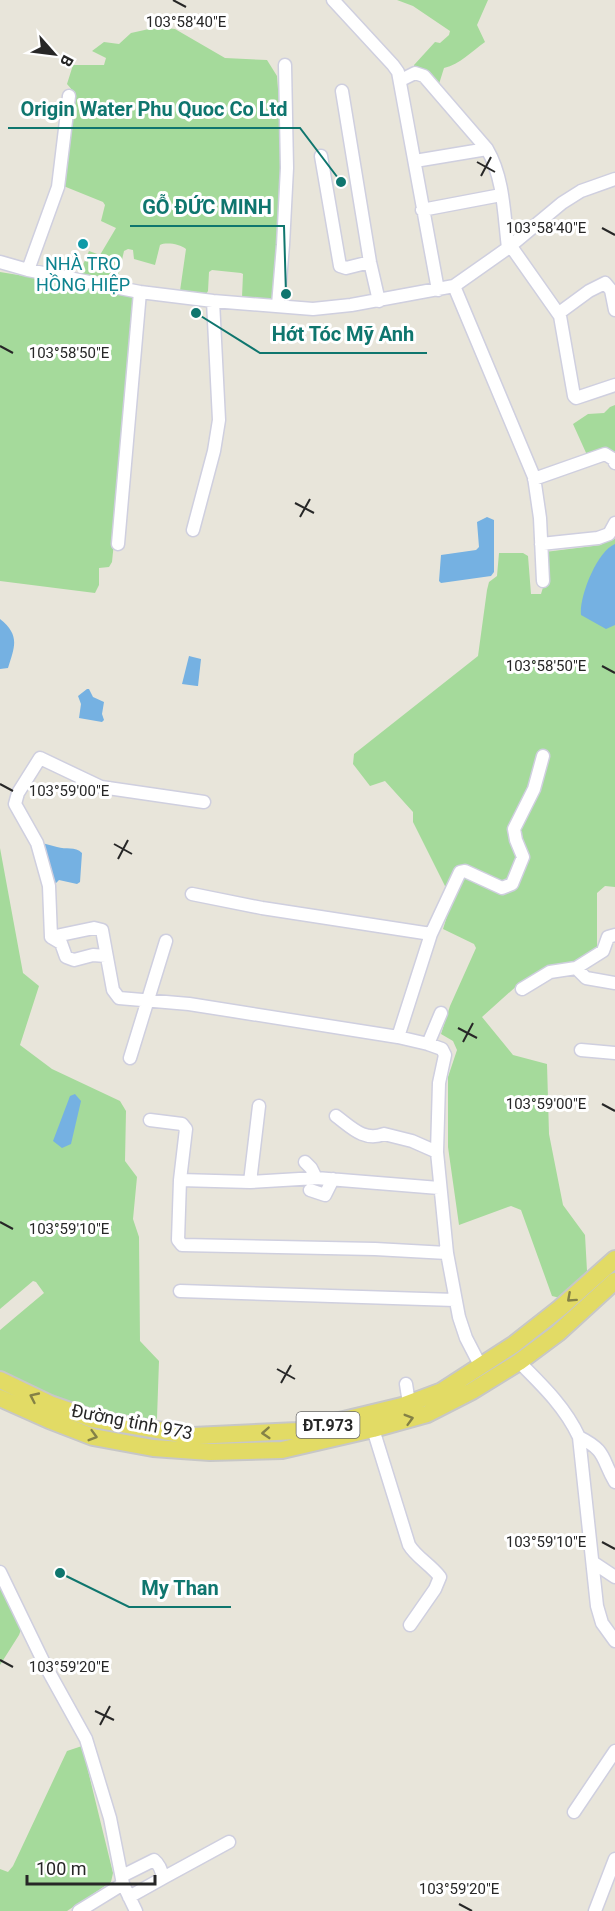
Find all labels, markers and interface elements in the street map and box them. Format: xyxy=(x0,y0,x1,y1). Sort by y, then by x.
text: 103°58'40"E xyxy=(146,13,227,31)
north arrow xyxy=(24,24,84,84)
text: B xyxy=(56,52,78,70)
callout: Origin Water Phu Quoc Co Ltd xyxy=(8,90,300,128)
text: Origin Water Phu Quoc Co Ltd xyxy=(20,97,288,121)
callout: GỖ ĐỨC MINH xyxy=(130,188,284,226)
text: GỖ ĐỨC MINH xyxy=(142,193,272,219)
text: 103°58'40"E xyxy=(506,219,587,237)
marker: NHÀ TRỌ HỒNG HIỆP xyxy=(76,237,90,251)
place label: NHÀ TRỌ HỒNG HIỆP xyxy=(36,253,130,295)
callout: Hớt Tóc Mỹ Anh xyxy=(260,315,427,353)
text: Hớt Tóc Mỹ Anh xyxy=(272,322,414,346)
text: 103°58'50"E xyxy=(29,344,110,362)
text: 103°58'50"E xyxy=(506,657,587,675)
text: 103°59'00"E xyxy=(29,782,110,800)
text: 103°59'00"E xyxy=(506,1095,587,1113)
text: 103°59'10"E xyxy=(29,1220,110,1238)
one-way arrow xyxy=(568,1291,578,1302)
one-way arrow xyxy=(30,1393,41,1405)
street label: Đường tỉnh 973 xyxy=(70,1399,194,1444)
road number: ĐT.973 xyxy=(296,1412,360,1438)
one-way arrow xyxy=(403,1414,414,1426)
one-way arrow xyxy=(261,1427,270,1440)
one-way arrow xyxy=(87,1429,98,1441)
text: 103°59'10"E xyxy=(506,1533,587,1551)
callout: My Than xyxy=(129,1569,231,1607)
text: My Than xyxy=(141,1576,219,1600)
text: 103°59'20"E xyxy=(29,1658,110,1676)
scale bar xyxy=(27,1848,154,1886)
text: 100 m xyxy=(36,1858,87,1879)
text: 103°59'20"E xyxy=(419,1880,500,1898)

